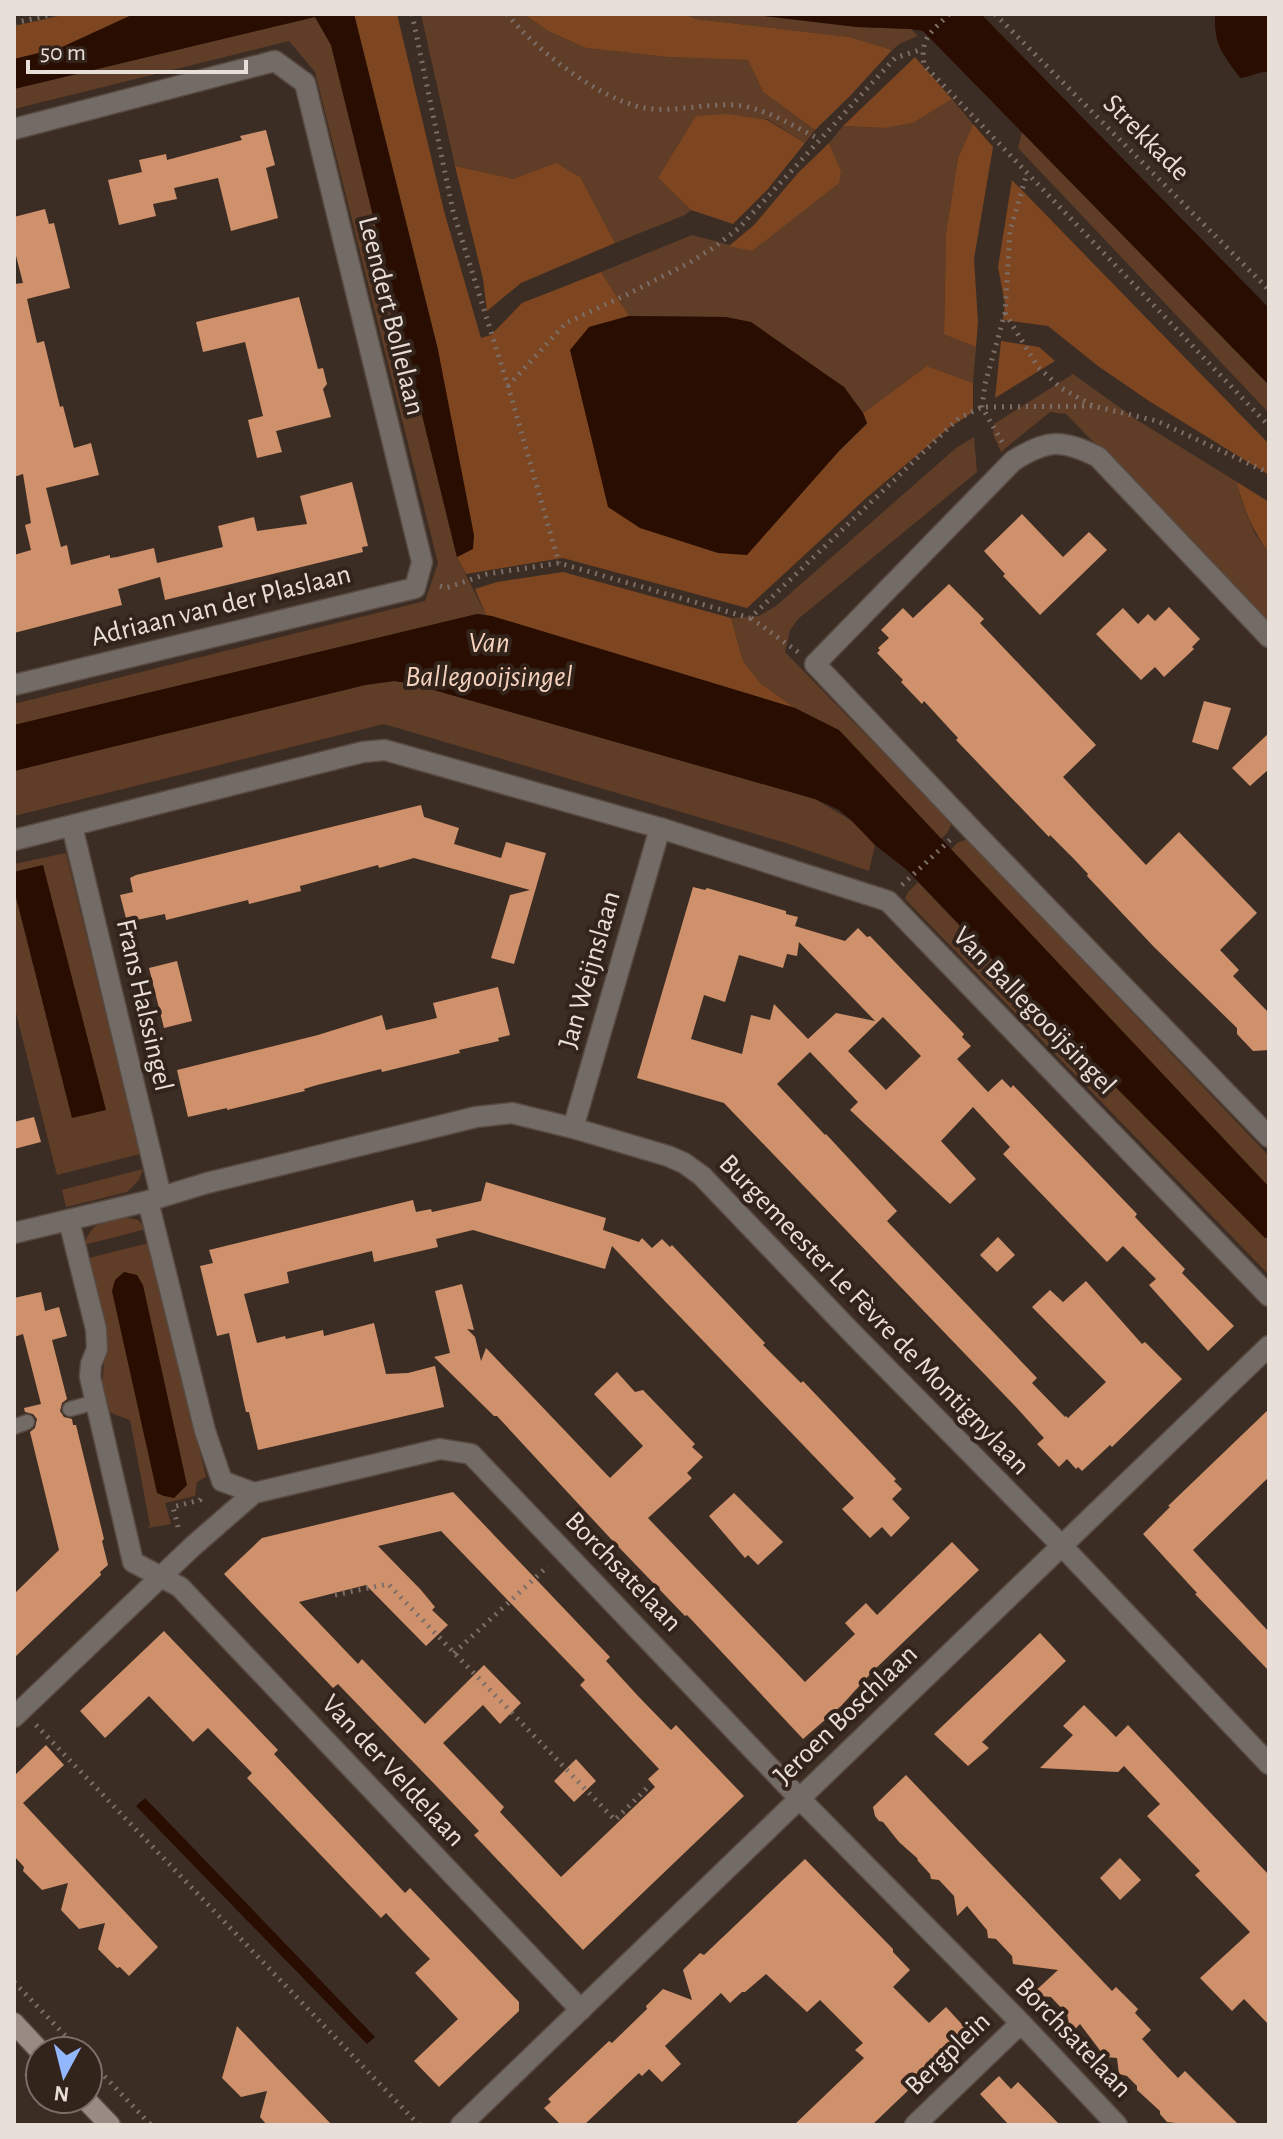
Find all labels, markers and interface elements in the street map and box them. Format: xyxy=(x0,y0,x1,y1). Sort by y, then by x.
scale bar xyxy=(28,24,246,74)
text: 50 m xyxy=(40,41,86,65)
street label: Strekkade xyxy=(1097,89,1195,187)
street label: Leendert Bollelaan xyxy=(353,214,429,418)
street label: Adriaan van der Plaslaan xyxy=(88,560,354,652)
water label: Van Ballegooijsingel xyxy=(405,628,573,692)
street label: Jan Weijnslaan xyxy=(554,888,626,1052)
street label: Frans Halssingel xyxy=(111,916,177,1094)
street label: Van Ballegooijsingel xyxy=(947,922,1121,1100)
street label: Burgemeester Le Fèvre de Montignylaan xyxy=(713,1149,1035,1481)
street label: Borchsatelaan xyxy=(559,1507,687,1637)
street label: Jeroen Boschlaan xyxy=(769,1640,923,1790)
street label: Van der Veldelaan xyxy=(316,1690,470,1852)
street label: Borchsatelaan xyxy=(1009,1973,1137,2103)
street label: Bergplein xyxy=(900,2007,996,2101)
north arrow xyxy=(24,2035,104,2115)
text: N xyxy=(53,2082,71,2106)

